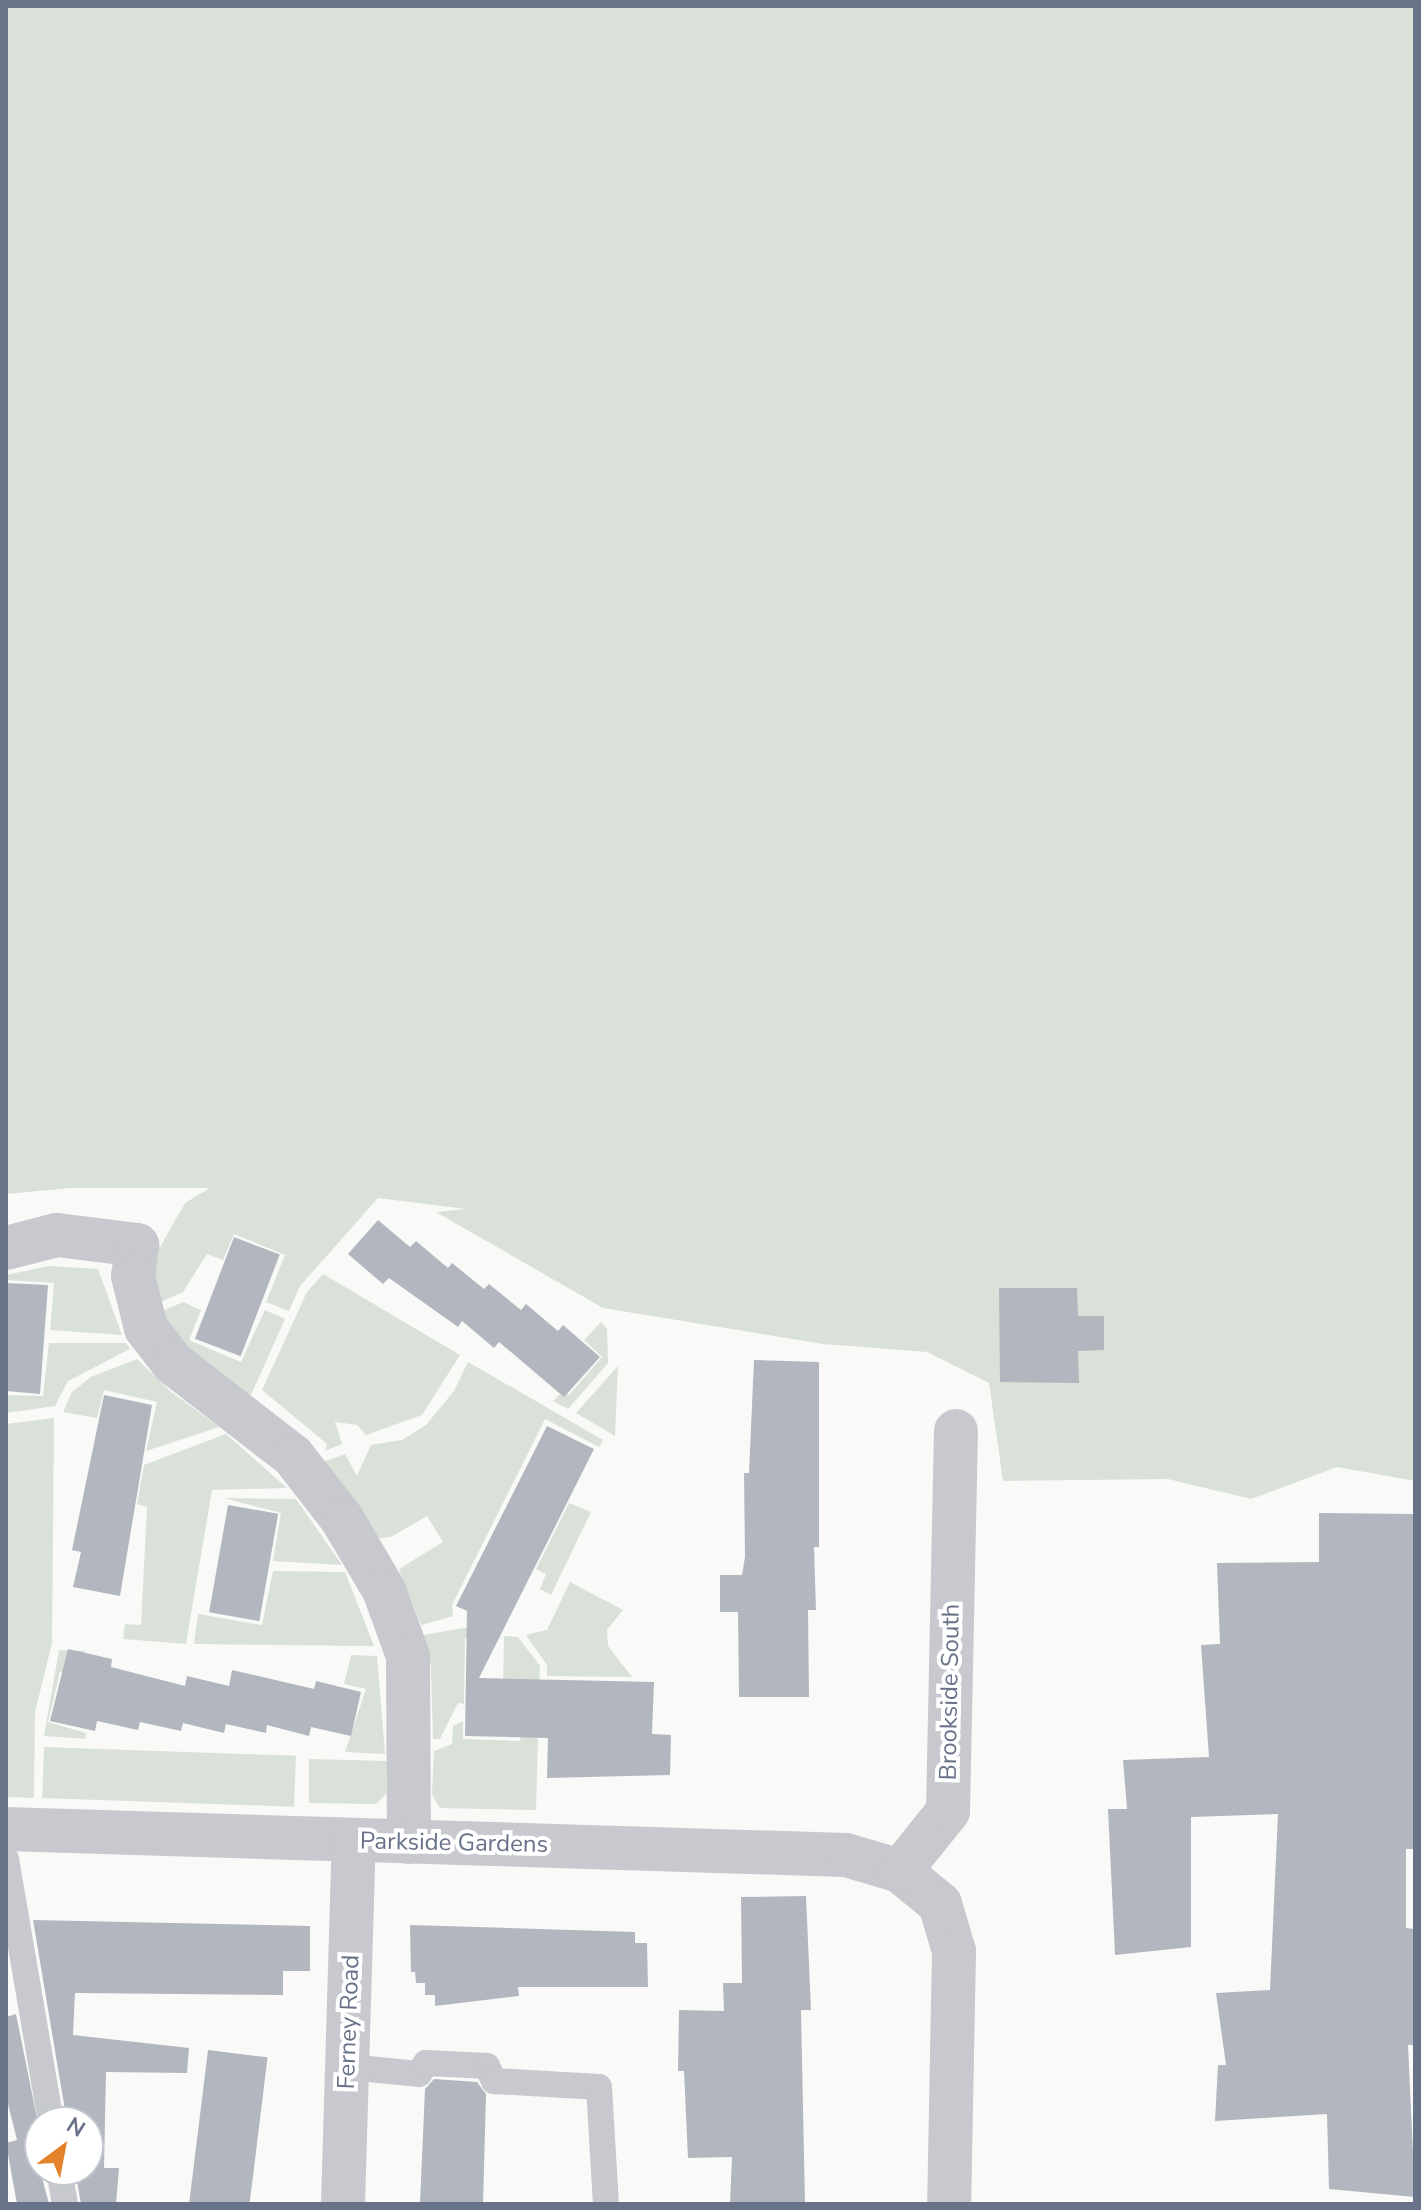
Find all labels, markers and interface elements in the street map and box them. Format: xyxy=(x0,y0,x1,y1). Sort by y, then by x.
street label: Brookside South xyxy=(934,1603,966,1781)
street label: Parkside Gardens xyxy=(360,1827,548,1859)
street label: Ferney Road xyxy=(332,1954,366,2090)
north arrow xyxy=(24,2106,104,2186)
text: N xyxy=(61,2110,91,2144)

